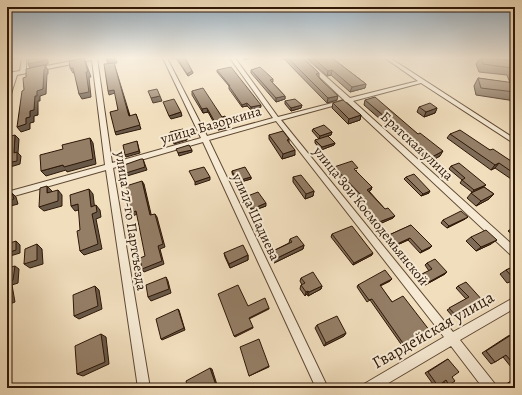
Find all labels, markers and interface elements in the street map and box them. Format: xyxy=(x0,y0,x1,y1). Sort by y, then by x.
street label: улица Базоркина xyxy=(158,101,264,149)
street label: Братская улица xyxy=(376,107,458,185)
street label: улица Зои Космодемьянской xyxy=(308,142,433,290)
street label: улица 27-го Партсъезда xyxy=(110,149,151,292)
street label: улица Шадиева xyxy=(227,169,285,264)
street label: Гвардейская улица xyxy=(368,286,498,374)

